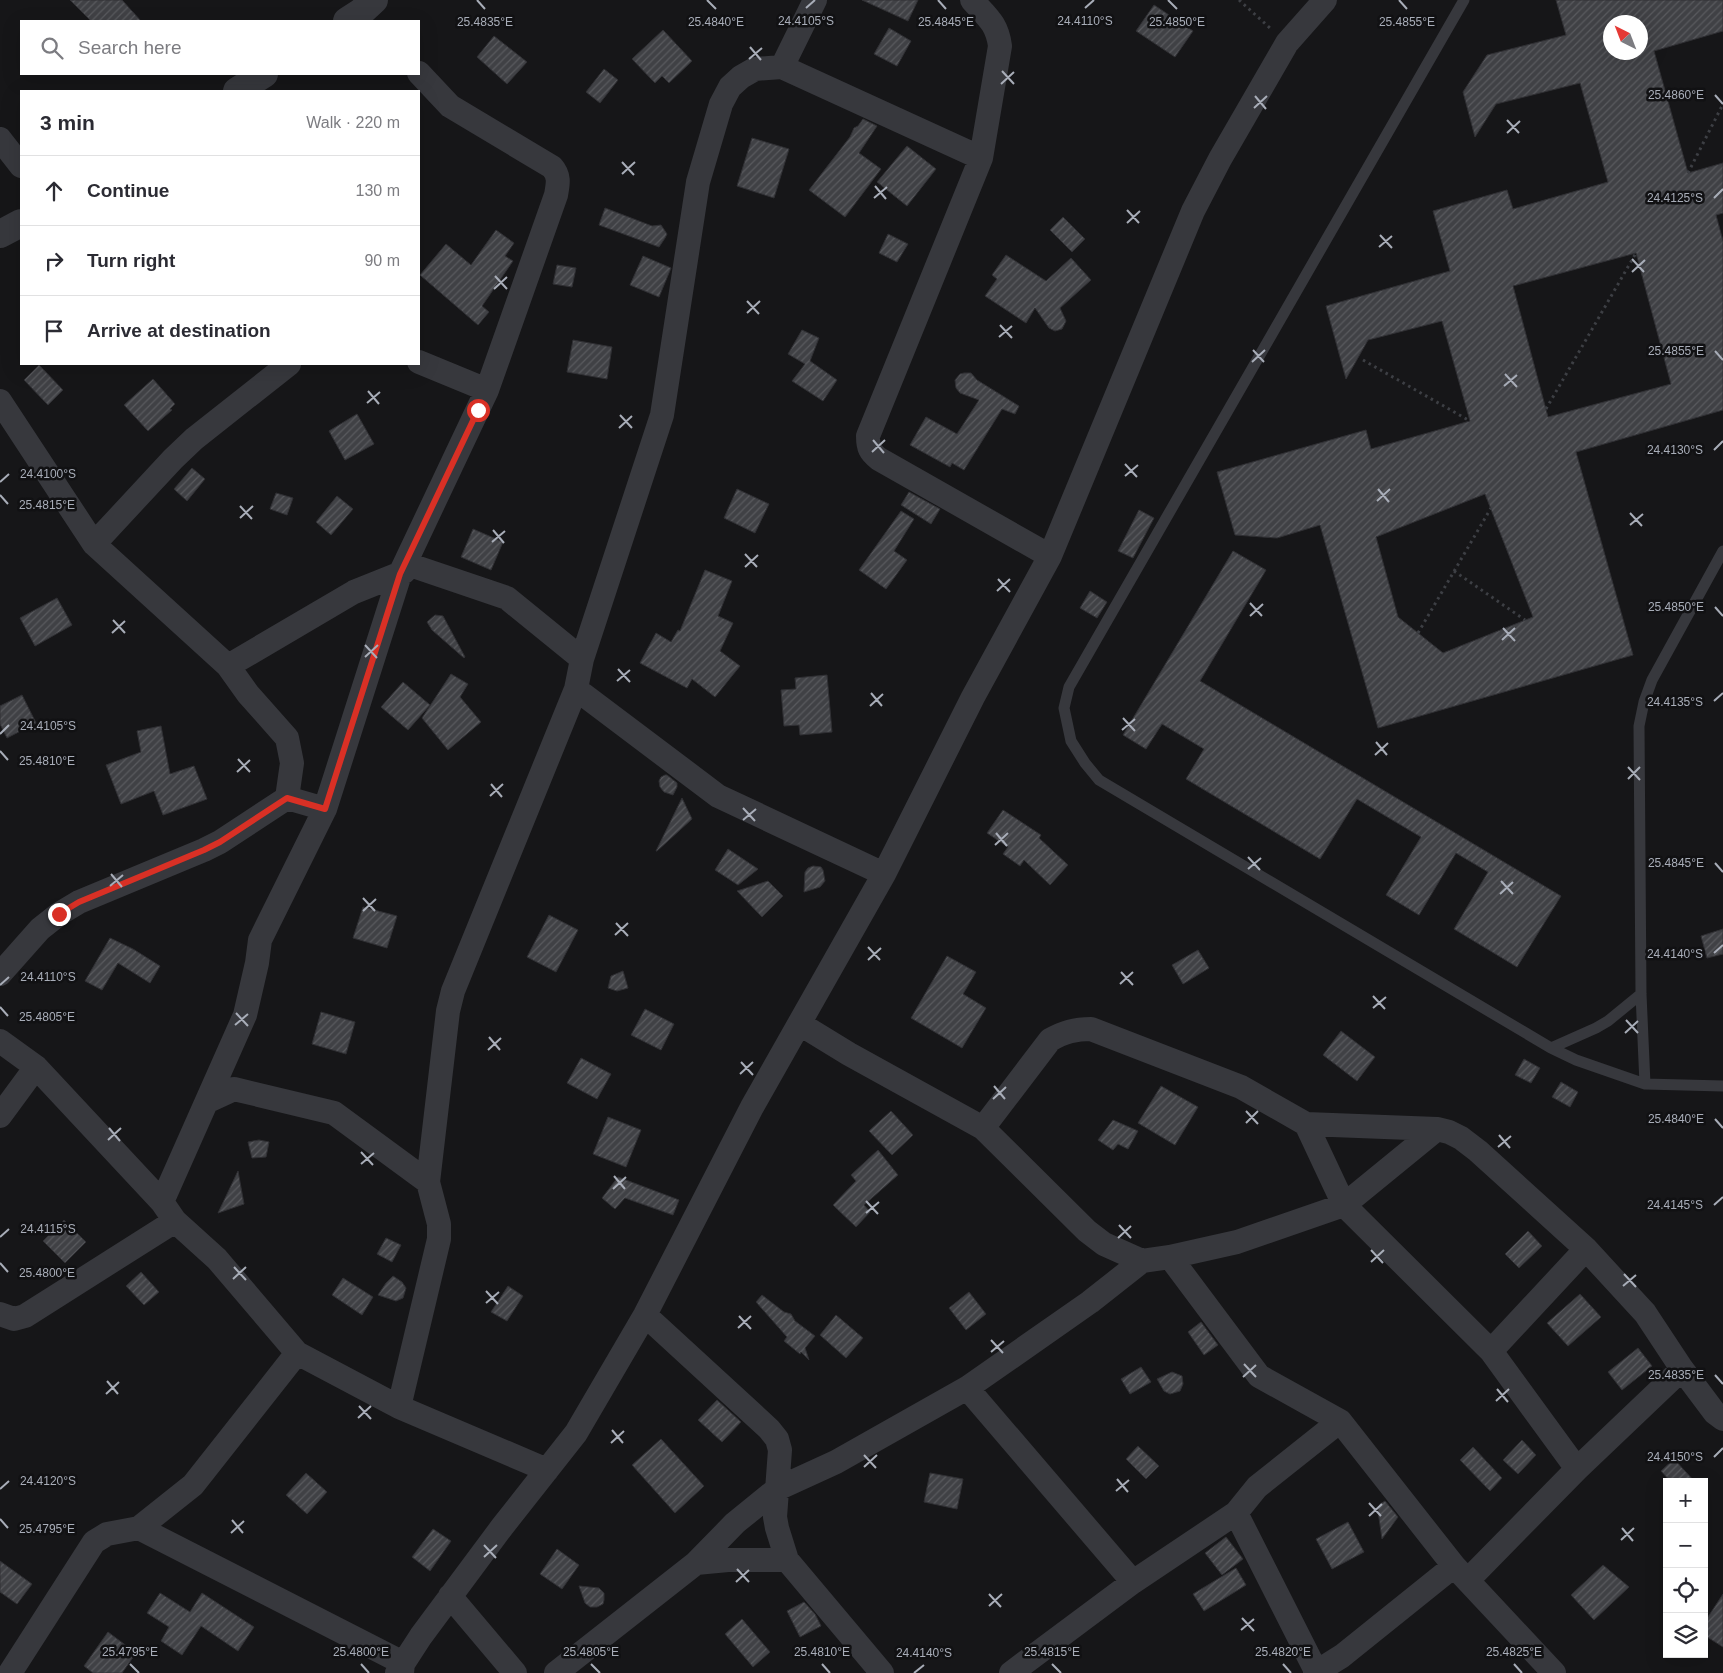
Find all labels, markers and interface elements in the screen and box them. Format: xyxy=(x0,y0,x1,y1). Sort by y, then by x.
text: 24.4105°S xyxy=(778,14,834,28)
text: 24.4110°S xyxy=(1057,14,1113,28)
text: 25.4835°E xyxy=(457,15,513,29)
text: 25.4840°E xyxy=(688,15,744,29)
text: 25.4845°E xyxy=(918,15,974,29)
text: 25.4850°E xyxy=(1149,15,1205,29)
text: 25.4855°E xyxy=(1379,15,1435,29)
north arrow xyxy=(1603,15,1648,60)
search box xyxy=(20,20,420,75)
icon: search xyxy=(38,34,66,62)
text: Search here xyxy=(78,37,182,58)
text: 25.4860°E xyxy=(1648,88,1704,102)
text: 3 min xyxy=(40,111,95,134)
text: Walk · 220 m xyxy=(306,114,400,131)
icon: ahead xyxy=(40,177,68,205)
text: Continue xyxy=(87,180,169,201)
text: 130 m xyxy=(356,182,400,199)
text: 24.4125°S xyxy=(1647,191,1703,205)
icon: right xyxy=(40,247,68,275)
text: Turn right xyxy=(87,250,175,271)
text: 90 m xyxy=(364,252,400,269)
icon: arrive xyxy=(40,317,68,345)
text: Arrive at destination xyxy=(87,320,271,341)
text: 25.4855°E xyxy=(1648,344,1704,358)
route start xyxy=(467,399,490,422)
text: 24.4130°S xyxy=(1647,443,1703,457)
text: 24.4100°S xyxy=(20,467,76,481)
text: 25.4815°E xyxy=(19,498,75,512)
text: 25.4850°E xyxy=(1648,600,1704,614)
text: 24.4135°S xyxy=(1647,695,1703,709)
text: 24.4105°S xyxy=(20,719,76,733)
text: 25.4810°E xyxy=(19,754,75,768)
text: 25.4845°E xyxy=(1648,856,1704,870)
route end xyxy=(48,903,71,926)
text: 24.4140°S xyxy=(1647,947,1703,961)
text: 24.4110°S xyxy=(20,970,76,984)
text: 25.4805°E xyxy=(19,1010,75,1024)
text: 25.4840°E xyxy=(1648,1112,1704,1126)
text: 24.4145°S xyxy=(1647,1198,1703,1212)
text: 24.4115°S xyxy=(20,1222,76,1236)
text: 25.4800°E xyxy=(19,1266,75,1280)
text: 25.4835°E xyxy=(1648,1368,1704,1382)
text: 24.4150°S xyxy=(1647,1450,1703,1464)
text: 24.4120°S xyxy=(20,1474,76,1488)
map controls xyxy=(1663,1478,1708,1658)
button: + xyxy=(1663,1478,1708,1523)
text: 25.4795°E xyxy=(19,1522,75,1536)
button: − xyxy=(1663,1523,1708,1568)
button: locate xyxy=(1663,1568,1708,1613)
button: layers xyxy=(1663,1613,1708,1658)
text: 25.4795°E xyxy=(102,1645,158,1659)
text: 25.4800°E xyxy=(333,1645,389,1659)
text: 25.4805°E xyxy=(563,1645,619,1659)
text: 25.4810°E xyxy=(794,1645,850,1659)
text: 25.4815°E xyxy=(1024,1645,1080,1659)
text: 25.4820°E xyxy=(1255,1645,1311,1659)
text: 25.4825°E xyxy=(1486,1645,1542,1659)
text: 24.4140°S xyxy=(896,1646,952,1660)

